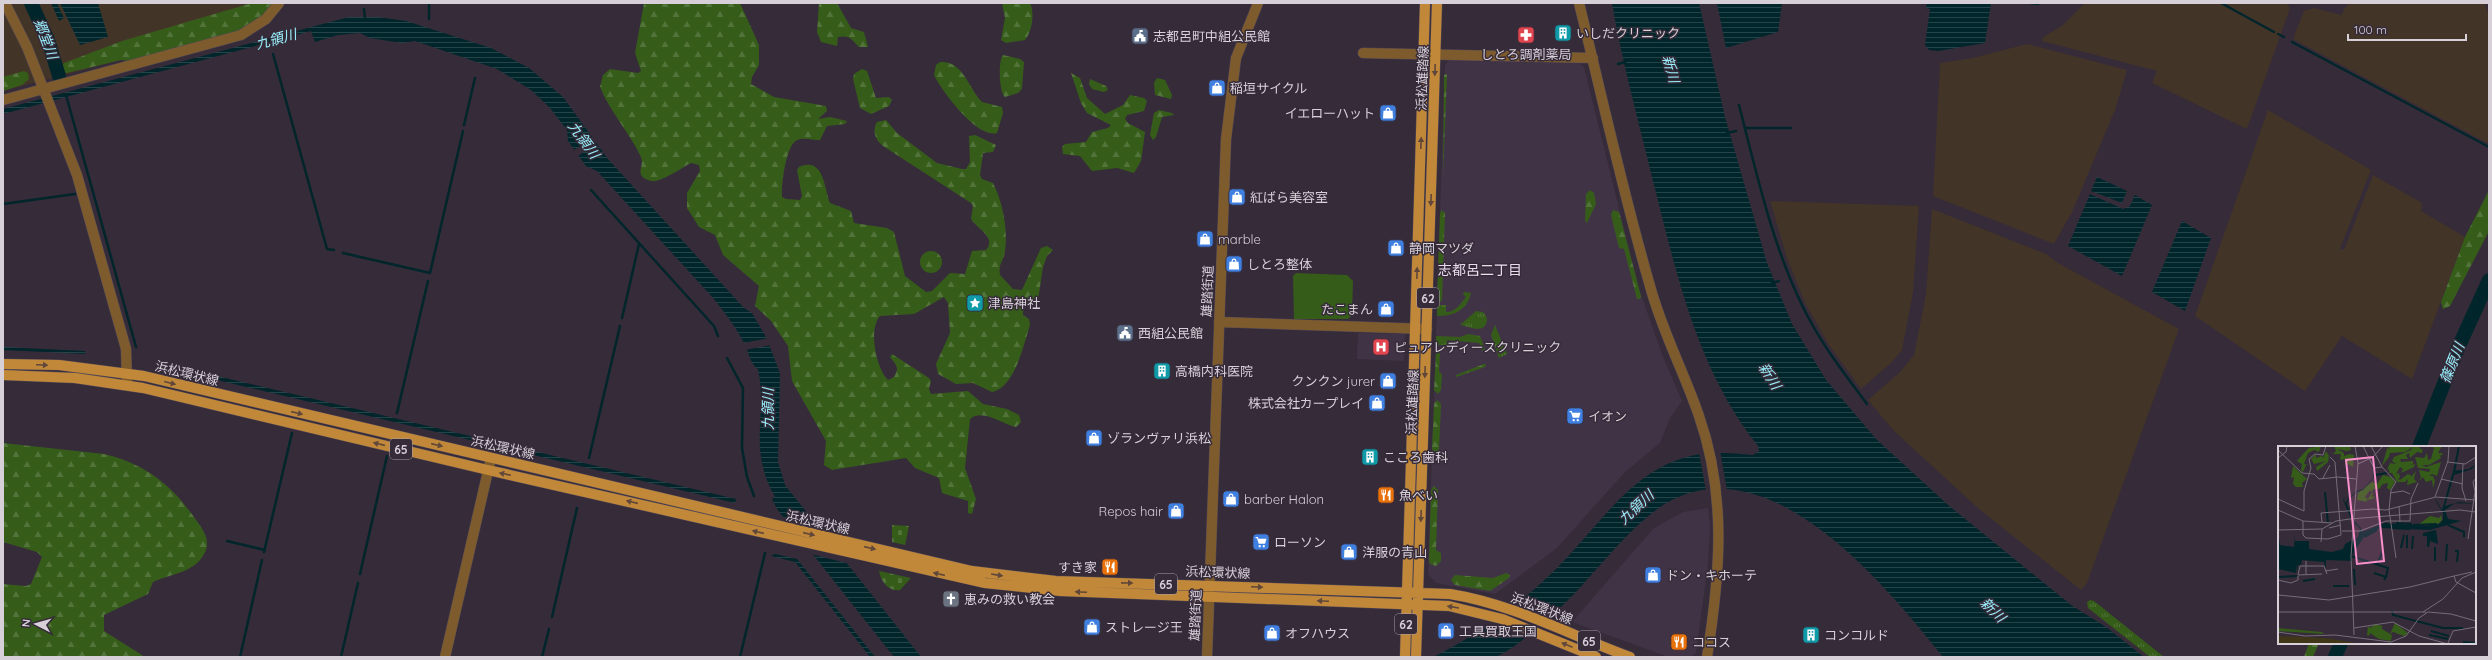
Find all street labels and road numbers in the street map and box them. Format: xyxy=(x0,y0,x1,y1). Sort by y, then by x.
street label: 浜松雄踏線 xyxy=(1413,45,1431,111)
street label: 雄踏街道 xyxy=(1198,265,1216,317)
road number: 62 xyxy=(1417,288,1439,308)
street label: 浜松環状線 xyxy=(154,357,220,389)
street label: 浜松雄踏線 xyxy=(1403,369,1421,435)
street label: 浜松環状線 xyxy=(470,432,536,462)
road number: 65 xyxy=(390,439,412,459)
street label: 浜松環状線 xyxy=(785,507,851,537)
street label: 浜松環状線 xyxy=(1185,563,1251,581)
road number: 65 xyxy=(1155,574,1177,594)
street label: 雄踏街道 xyxy=(1186,589,1204,641)
street label: 浜松環状線 xyxy=(1509,589,1575,627)
road number: 62 xyxy=(1395,614,1417,634)
road number: 65 xyxy=(1578,631,1600,651)

